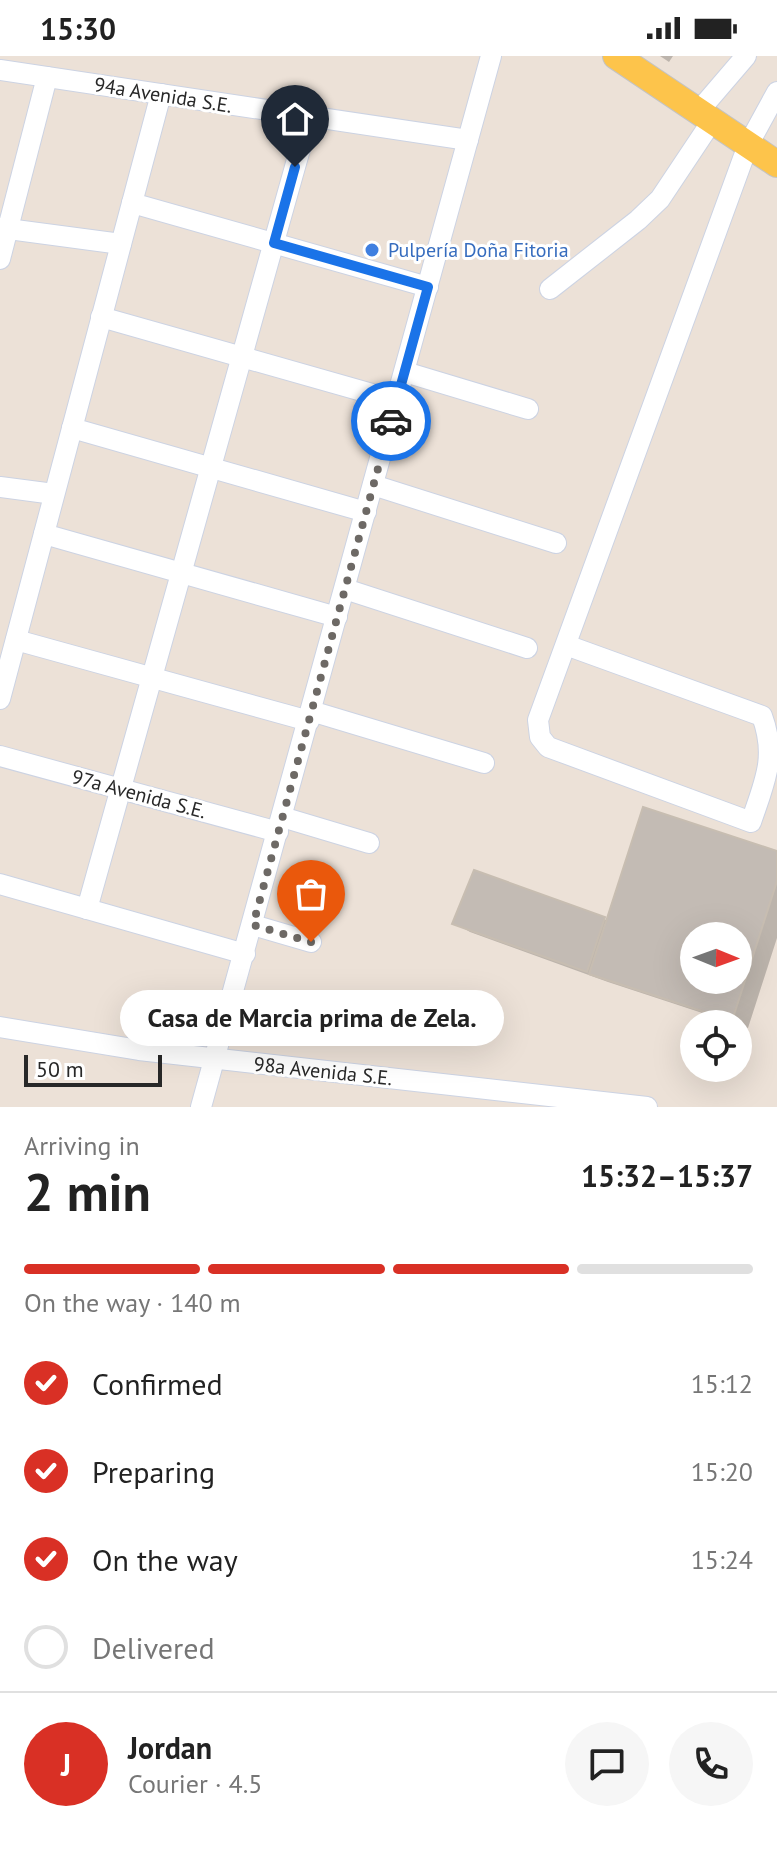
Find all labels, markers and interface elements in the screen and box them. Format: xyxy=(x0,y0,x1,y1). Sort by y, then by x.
text: 15:30 xyxy=(40,9,116,48)
street label: 94a Avenida S.E. xyxy=(92,71,234,119)
pin xyxy=(261,85,329,167)
icon: home xyxy=(273,97,317,141)
place label: Pulpería Doña Fitoria xyxy=(388,237,569,263)
marker: Pulpería Doña Fitoria xyxy=(363,241,381,259)
courier xyxy=(351,381,431,461)
icon: car xyxy=(369,399,413,443)
street label: 97a Avenida S.E. xyxy=(69,764,209,824)
pin xyxy=(277,860,345,942)
icon: bag xyxy=(289,872,333,916)
north arrow xyxy=(680,922,752,994)
map controls xyxy=(680,922,752,1082)
callout: Casa de Marcia prima de Zela. xyxy=(119,990,503,1046)
text: Casa de Marcia prima de Zela. xyxy=(147,1001,477,1034)
button: locate xyxy=(680,1010,752,1082)
scale bar xyxy=(24,1051,162,1087)
street label: 98a Avenida S.E. xyxy=(252,1051,394,1091)
text: 50 m xyxy=(36,1055,84,1083)
text: Arriving in xyxy=(24,1129,140,1162)
text: 15:32–15:37 xyxy=(581,1156,753,1195)
text: 2 min xyxy=(24,1158,151,1225)
text: On the way · 140 m xyxy=(24,1286,241,1319)
icon: check xyxy=(24,1361,68,1405)
text: Confirmed xyxy=(92,1364,223,1403)
text: 15:12 xyxy=(691,1367,753,1400)
icon: check xyxy=(24,1449,68,1493)
text: Preparing xyxy=(92,1452,215,1491)
text: 15:20 xyxy=(691,1455,753,1488)
icon: check xyxy=(24,1537,68,1581)
text: On the way xyxy=(92,1540,238,1579)
text: 15:24 xyxy=(691,1543,753,1576)
text: Delivered xyxy=(92,1628,215,1667)
button: chat xyxy=(565,1722,649,1806)
button: phone xyxy=(669,1722,753,1806)
text: Jordan xyxy=(128,1728,212,1767)
text: J xyxy=(61,1745,71,1784)
text: Courier · 4.5 xyxy=(128,1767,262,1800)

